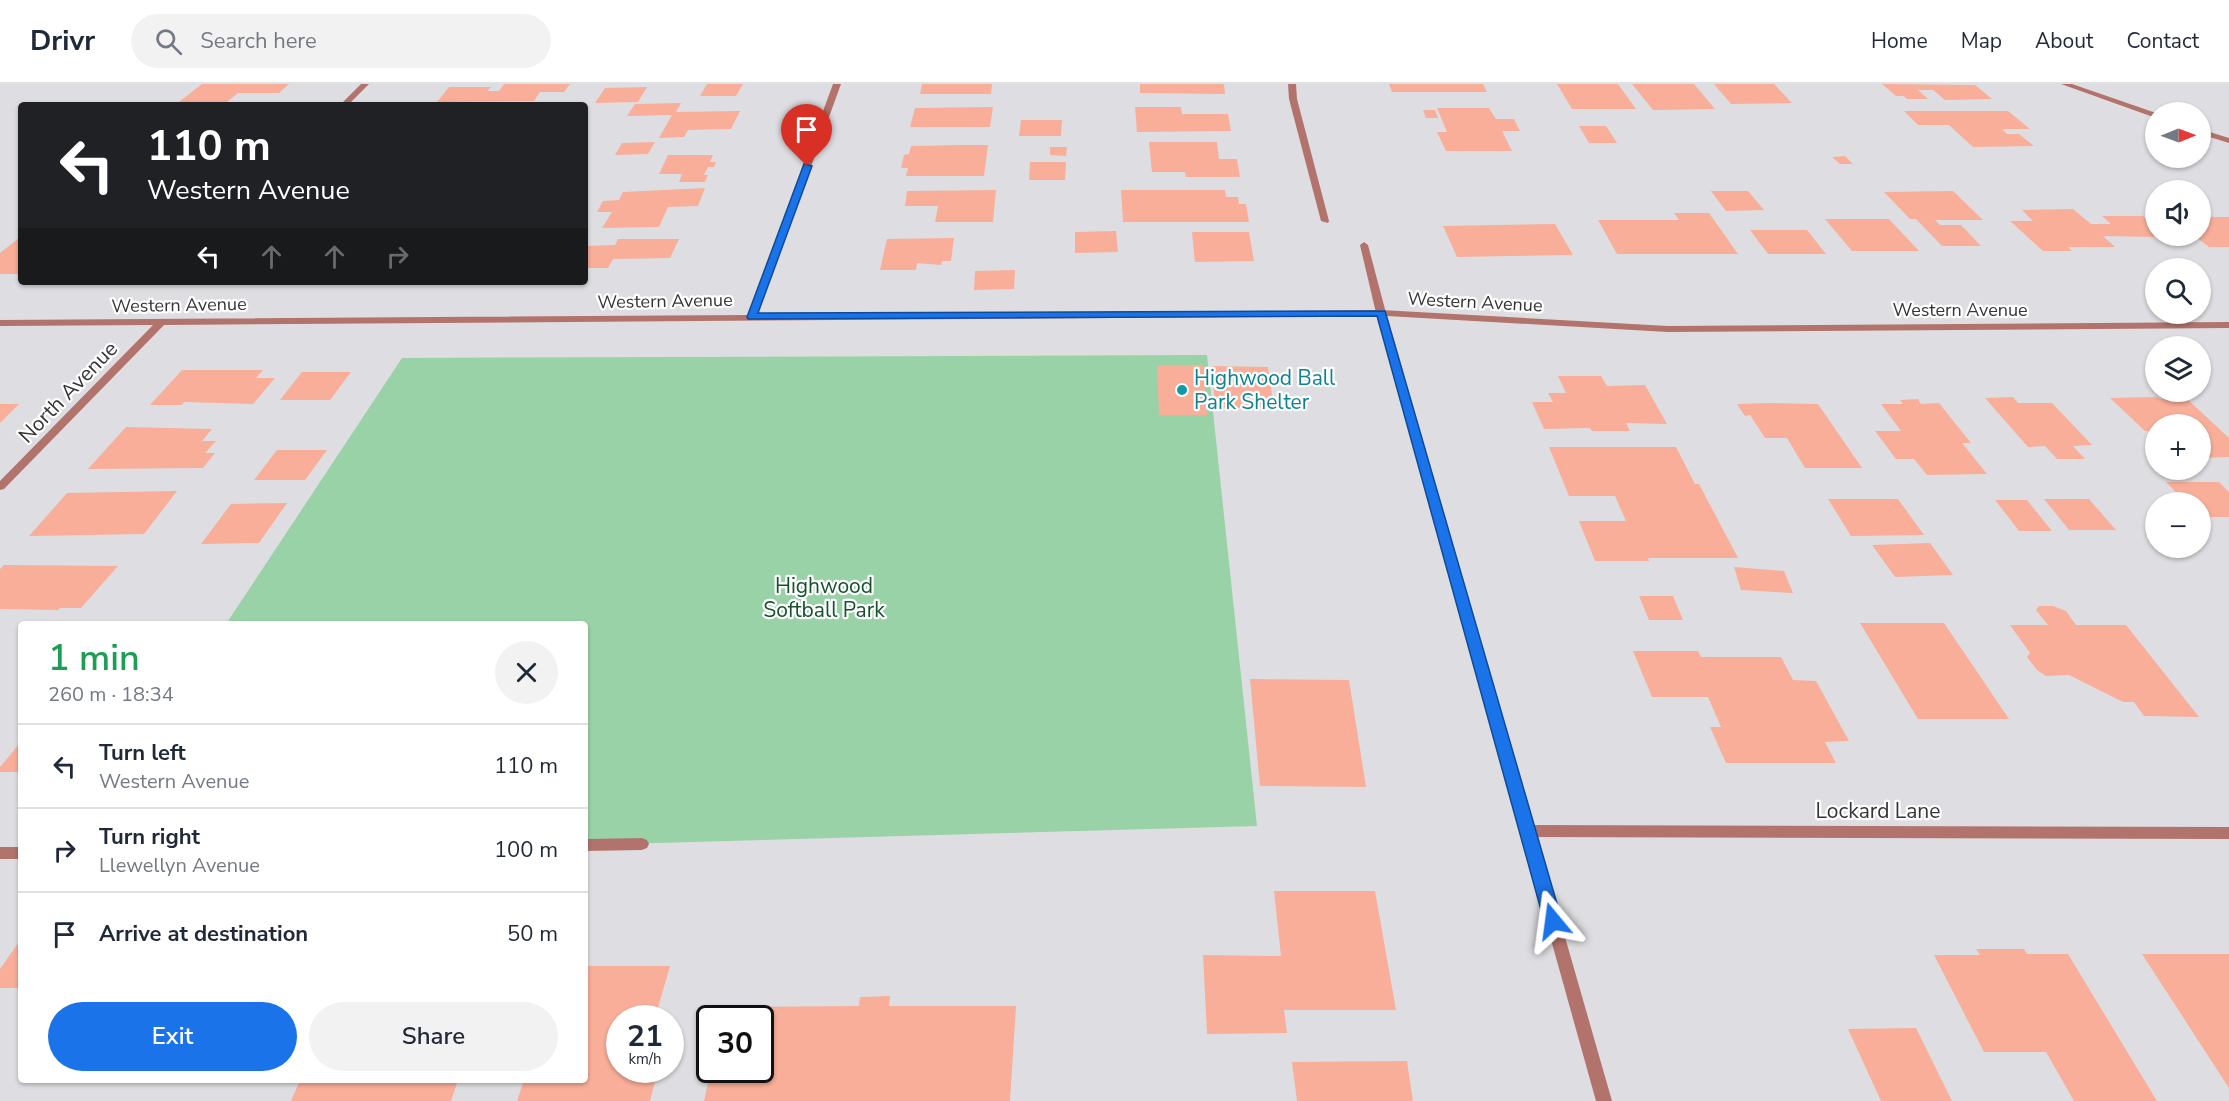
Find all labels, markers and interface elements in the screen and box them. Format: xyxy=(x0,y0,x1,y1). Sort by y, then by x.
search box xyxy=(131,14,551,68)
text: Drivr xyxy=(30,22,95,60)
icon: search xyxy=(152,25,185,58)
text: Search here xyxy=(200,26,317,56)
text: Home xyxy=(1871,27,1928,55)
text: Map xyxy=(1961,27,2002,55)
text: About xyxy=(2035,27,2093,55)
text: Contact xyxy=(2126,27,2199,55)
north arrow xyxy=(2145,102,2211,168)
map controls xyxy=(2145,102,2211,558)
pin xyxy=(781,104,832,166)
icon: arrive xyxy=(790,113,823,146)
text: 110 m xyxy=(147,118,271,175)
icon: left xyxy=(48,126,126,204)
text: Western Avenue xyxy=(147,172,350,209)
button: sound xyxy=(2145,180,2211,246)
icon: left xyxy=(192,240,225,273)
icon: ahead xyxy=(255,240,288,273)
icon: ahead xyxy=(318,240,351,273)
icon: right xyxy=(381,240,414,273)
button: search xyxy=(2145,258,2211,324)
street label: Western Avenue xyxy=(1407,286,1543,318)
street label: Western Avenue xyxy=(597,288,733,314)
street label: Western Avenue xyxy=(111,292,247,318)
street label: Western Avenue xyxy=(1892,298,2028,322)
street label: North Avenue xyxy=(12,335,124,449)
button: layers xyxy=(2145,336,2211,402)
place label: Highwood Ball Park Shelter xyxy=(1194,364,1336,416)
marker: Highwood Ball Park Shelter xyxy=(1175,383,1189,397)
button: + xyxy=(2145,414,2211,480)
button: − xyxy=(2145,492,2211,558)
park label: Highwood Softball Park xyxy=(763,572,885,624)
text: 1 min xyxy=(48,634,140,683)
button: close xyxy=(495,641,558,704)
text: 260 m · 18:34 xyxy=(48,681,174,708)
text: Turn left xyxy=(99,738,186,768)
icon: left xyxy=(48,750,81,783)
text: 110 m xyxy=(494,751,558,781)
text: Western Avenue xyxy=(99,768,249,795)
street label: Lockard Lane xyxy=(1816,797,1940,825)
text: Turn right xyxy=(99,822,200,852)
icon: right xyxy=(48,834,81,867)
text: 100 m xyxy=(494,835,558,865)
text: Llewellyn Avenue xyxy=(99,852,260,879)
position arrow xyxy=(1521,889,1585,953)
icon: arrive xyxy=(48,918,81,951)
text: Arrive at destination xyxy=(99,919,308,949)
text: 50 m xyxy=(507,919,558,949)
button: Exit xyxy=(48,1002,297,1071)
button: Share xyxy=(309,1002,558,1071)
speed limit sign: 30 xyxy=(696,1005,774,1083)
text: 21 xyxy=(627,1016,663,1057)
text: km/h xyxy=(628,1049,662,1069)

